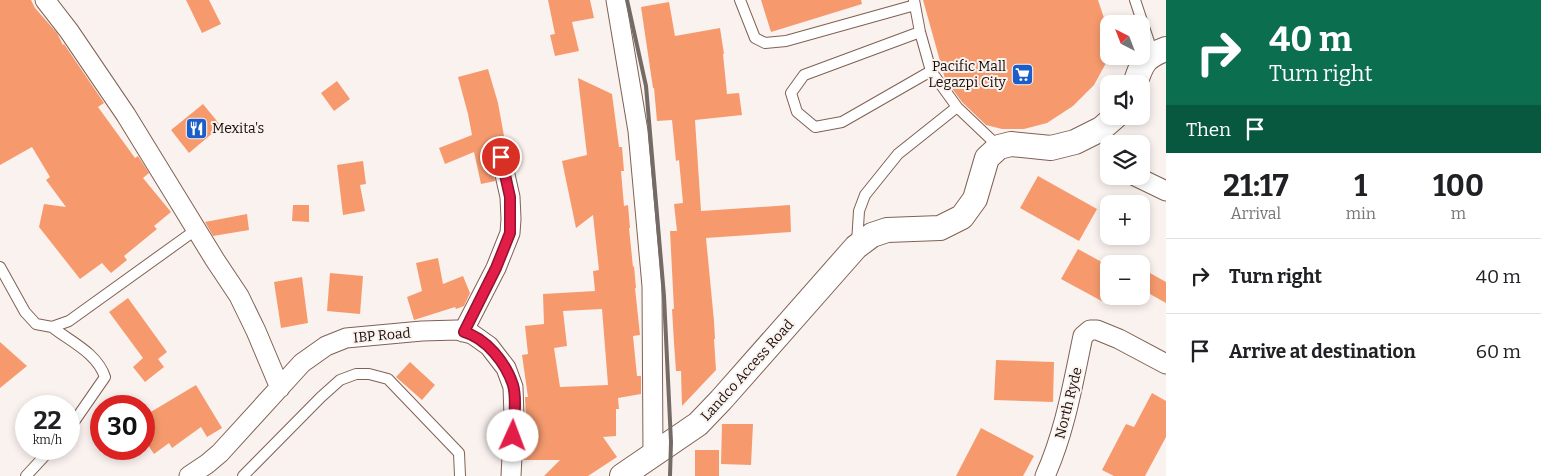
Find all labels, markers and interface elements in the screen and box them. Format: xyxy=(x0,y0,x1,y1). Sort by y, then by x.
north arrow xyxy=(1100,15,1150,65)
map controls xyxy=(1100,15,1150,305)
text: 40 m xyxy=(1269,18,1352,60)
icon: right xyxy=(1186,20,1251,85)
place label: Pacific Mall Legazpi City xyxy=(928,58,1007,91)
text: Turn right xyxy=(1269,60,1372,87)
supermarket icon: Pacific Mall Legazpi City xyxy=(1010,62,1034,86)
button: sound xyxy=(1100,75,1150,125)
icon: arrive xyxy=(1241,115,1269,143)
restaurant icon: Mexita's xyxy=(184,116,208,140)
text: Then xyxy=(1186,118,1231,141)
place label: Mexita's xyxy=(212,120,264,137)
button: layers xyxy=(1100,135,1150,185)
pin xyxy=(480,136,522,178)
icon: arrive xyxy=(487,143,515,171)
text: 21:17 xyxy=(1223,168,1289,204)
text: 1 xyxy=(1354,168,1367,204)
text: 100 xyxy=(1433,168,1484,204)
button: + xyxy=(1100,195,1150,245)
text: Arrival xyxy=(1231,204,1281,223)
text: min xyxy=(1346,204,1376,223)
text: m xyxy=(1451,204,1466,223)
button: − xyxy=(1100,255,1150,305)
icon: right xyxy=(1186,262,1214,290)
text: Turn right xyxy=(1229,265,1322,288)
text: 40 m xyxy=(1476,265,1521,288)
street label: Landco Access Road xyxy=(697,316,797,424)
street label: IBP Road xyxy=(353,325,411,346)
icon: arrive xyxy=(1186,337,1214,365)
text: Arrive at destination xyxy=(1229,340,1416,363)
text: 60 m xyxy=(1476,340,1521,363)
street label: North Ryde xyxy=(1051,365,1086,441)
speed limit sign: 30 xyxy=(90,395,155,460)
text: 22 xyxy=(33,406,62,436)
position arrow xyxy=(486,409,538,461)
text: km/h xyxy=(33,433,62,447)

